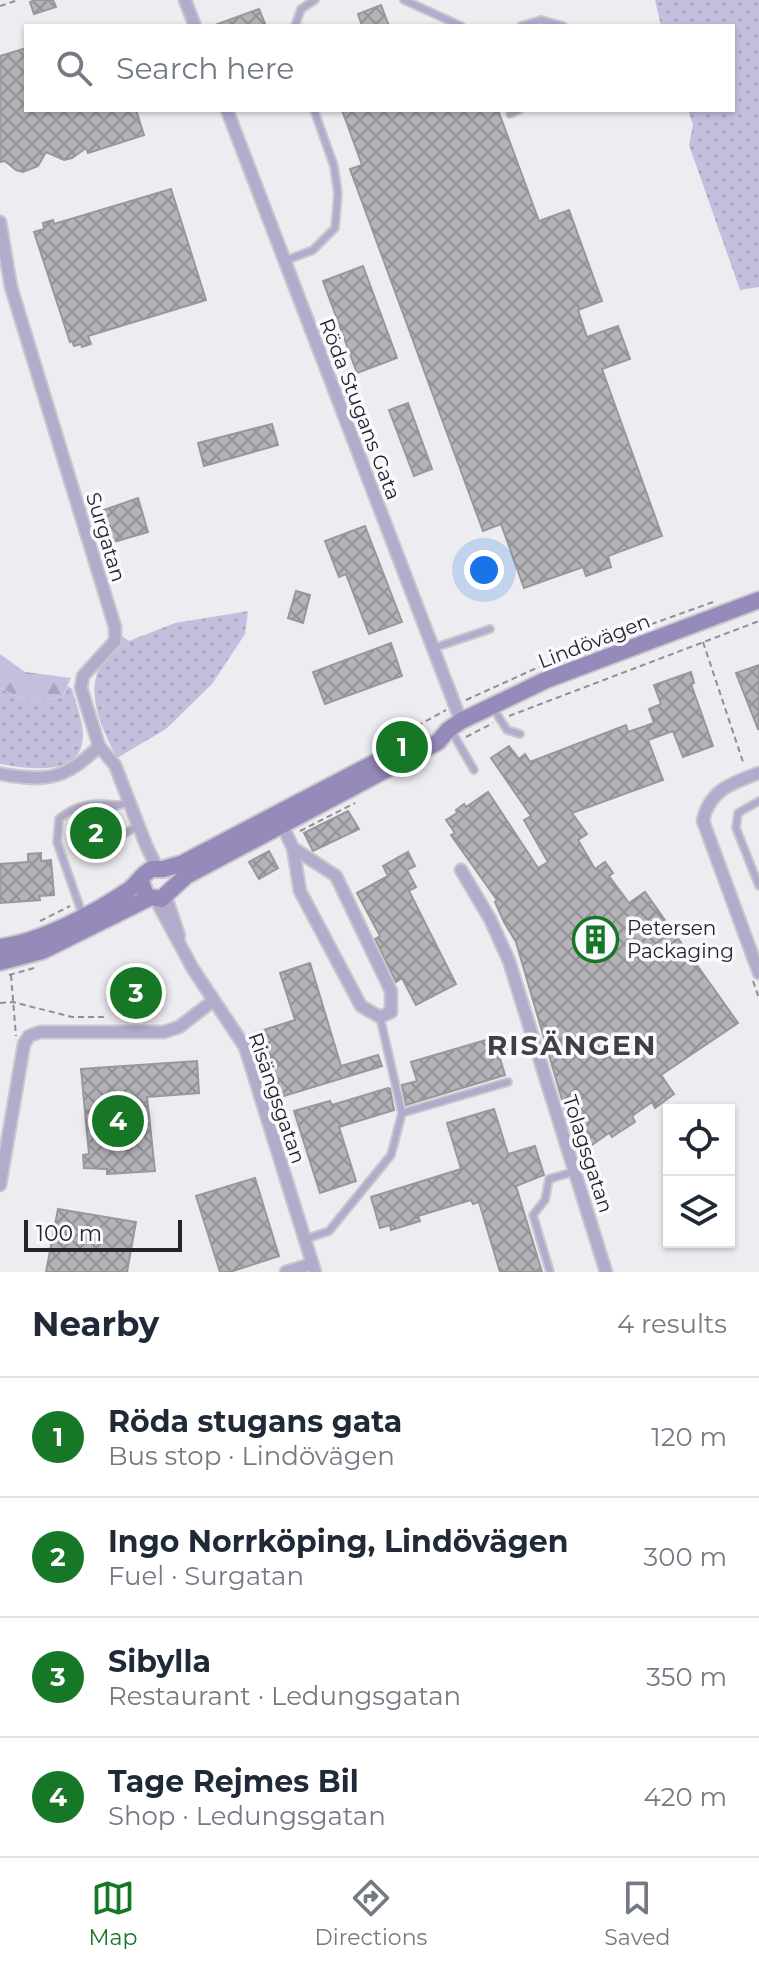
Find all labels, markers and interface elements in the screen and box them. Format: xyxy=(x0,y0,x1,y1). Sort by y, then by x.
search box xyxy=(24,24,735,112)
icon: search xyxy=(52,46,96,90)
text: Search here xyxy=(116,50,294,87)
street label: Röda Stugans Gata xyxy=(314,315,406,503)
street label: Surgatan xyxy=(81,489,131,585)
your location xyxy=(464,550,504,590)
street label: Lindövägen xyxy=(535,609,653,673)
pin: 1 xyxy=(376,717,428,777)
pin: 2 xyxy=(70,803,122,863)
building icon: Petersen Packaging xyxy=(572,915,620,963)
place label: Petersen Packaging xyxy=(627,916,734,963)
pin: 3 xyxy=(110,963,162,1023)
district label: RISÄNGEN xyxy=(487,1028,657,1062)
street label: Risängsgatan xyxy=(243,1029,311,1167)
pin: 4 xyxy=(92,1091,144,1151)
street label: Tolagsgatan xyxy=(558,1092,618,1216)
map controls xyxy=(663,1104,735,1248)
button: locate xyxy=(663,1104,735,1176)
button: layers xyxy=(663,1176,735,1248)
scale bar xyxy=(24,1216,182,1252)
text: 100 m xyxy=(36,1220,102,1247)
text: Nearby xyxy=(32,1303,159,1345)
text: 4 results xyxy=(617,1308,727,1340)
text: Röda stugans gata xyxy=(108,1403,402,1440)
text: 1 xyxy=(53,1421,63,1453)
text: 120 m xyxy=(651,1421,727,1453)
text: Bus stop · Lindövägen xyxy=(108,1440,395,1472)
text: Ingo Norrköping, Lindövägen xyxy=(108,1523,568,1560)
text: 2 xyxy=(50,1541,66,1573)
text: 300 m xyxy=(644,1541,727,1573)
text: Fuel · Surgatan xyxy=(108,1560,304,1592)
text: Sibylla xyxy=(108,1643,211,1680)
text: 3 xyxy=(50,1661,66,1693)
text: 350 m xyxy=(646,1661,727,1693)
text: Restaurant · Ledungsgatan xyxy=(108,1680,461,1712)
text: Tage Rejmes Bil xyxy=(108,1763,359,1800)
text: 4 xyxy=(49,1781,67,1813)
text: 420 m xyxy=(644,1781,727,1813)
text: Shop · Ledungsgatan xyxy=(108,1800,386,1832)
tab: Map xyxy=(89,1876,137,1951)
tab: Directions xyxy=(315,1876,427,1951)
tab: Saved xyxy=(604,1876,670,1951)

